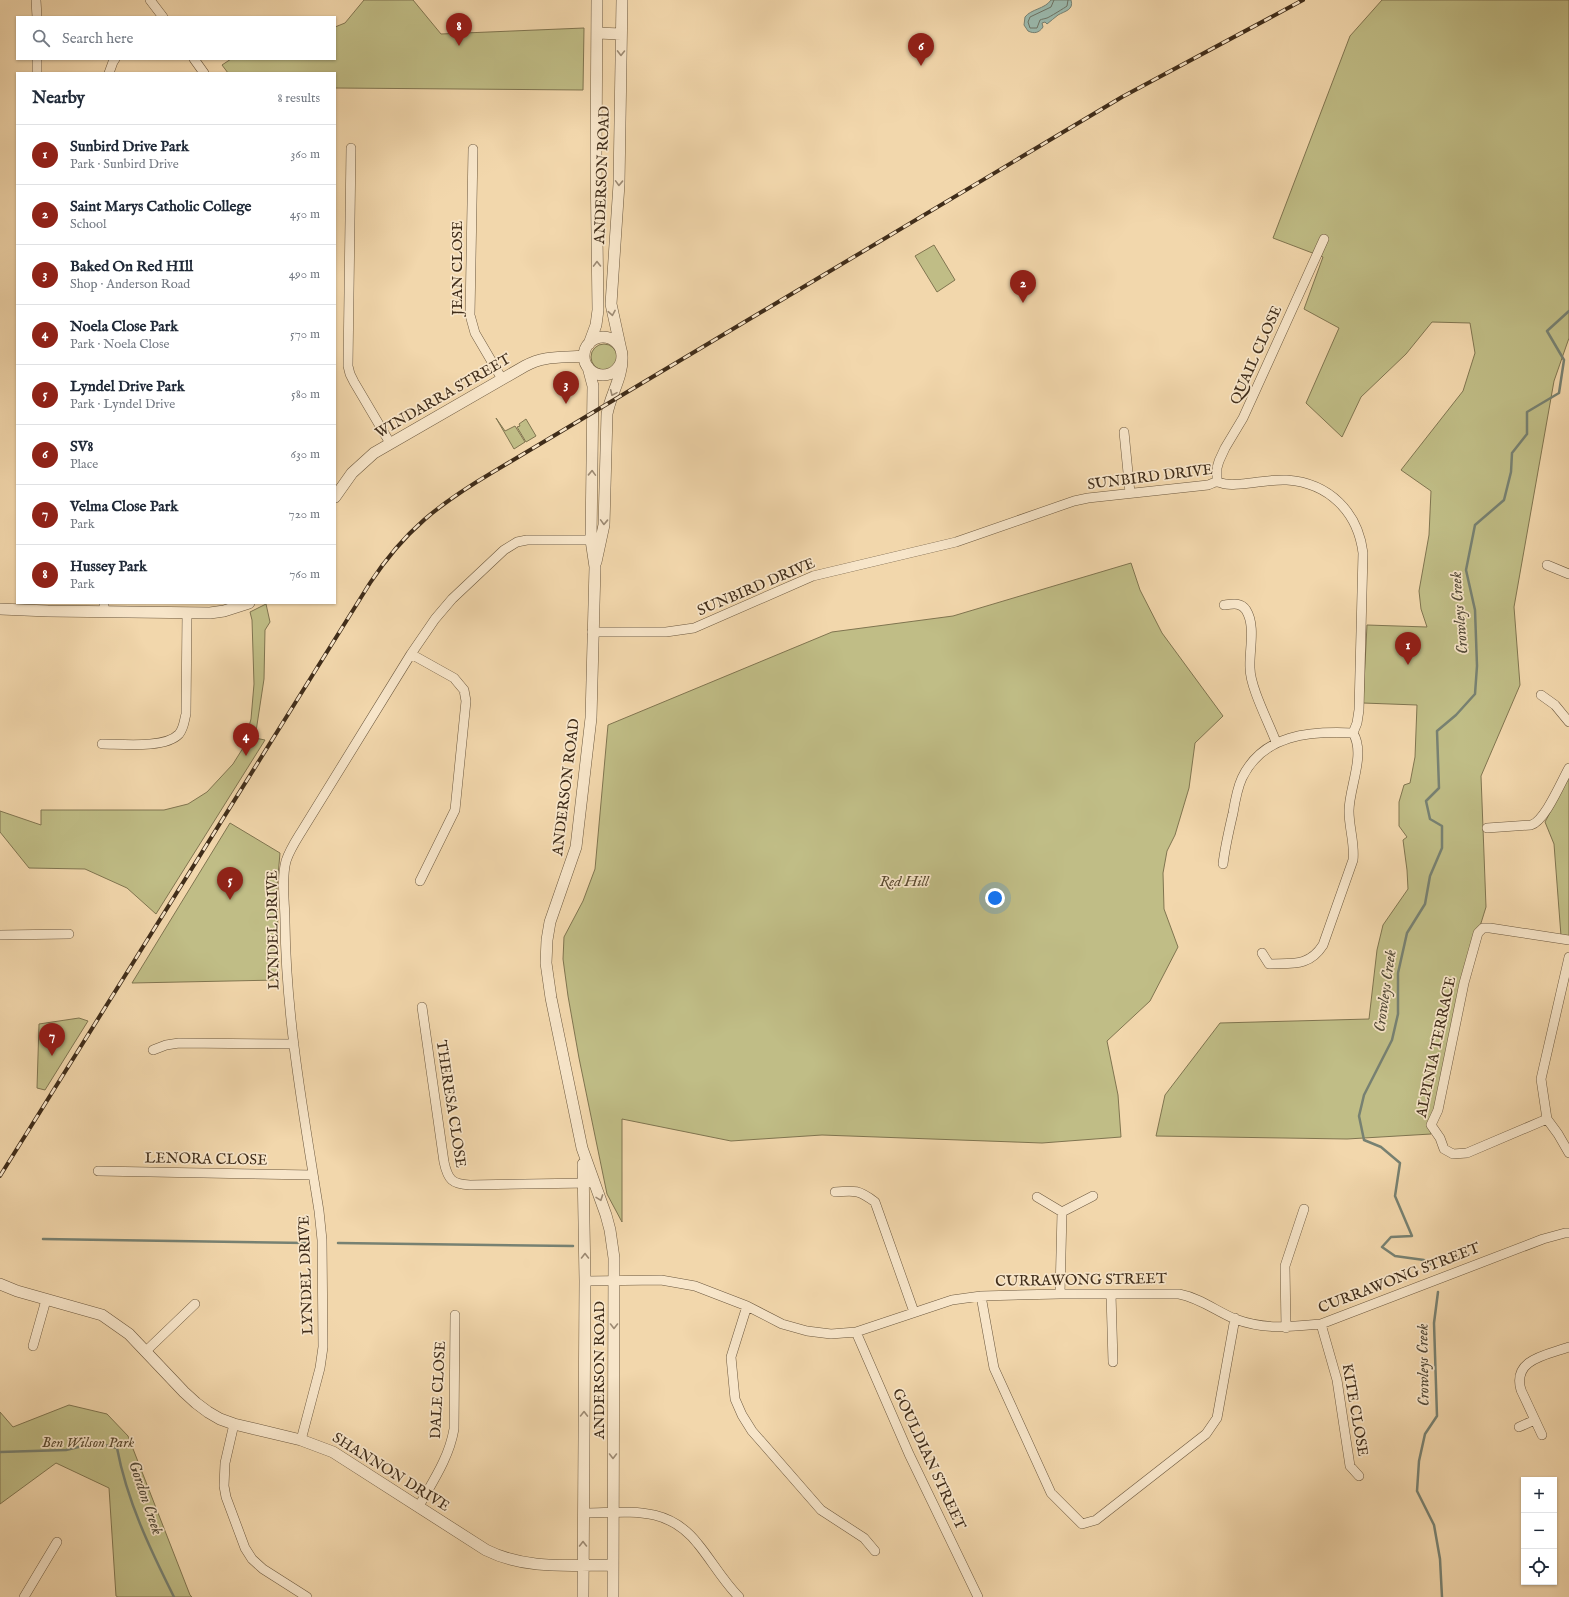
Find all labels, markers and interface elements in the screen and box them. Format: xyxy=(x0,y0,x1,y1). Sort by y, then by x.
pin: 8 xyxy=(446,13,472,46)
search box xyxy=(16,16,336,60)
icon: search xyxy=(30,27,52,49)
text: Search here xyxy=(62,29,133,48)
pin: 6 xyxy=(908,33,934,66)
one-way arrow xyxy=(617,50,625,56)
text: Nearby xyxy=(32,88,85,109)
text: 8 results xyxy=(277,90,320,107)
street label: ANDERSON ROAD xyxy=(590,106,614,245)
text: Sunbird Drive Park xyxy=(70,137,189,156)
text: 1 xyxy=(43,146,47,163)
text: 360 m xyxy=(290,146,320,163)
text: Park · Sunbird Drive xyxy=(70,156,179,173)
one-way arrow xyxy=(615,180,623,186)
text: Saint Marys Catholic College xyxy=(70,197,251,216)
text: 2 xyxy=(42,206,48,223)
text: 450 m xyxy=(290,206,320,223)
text: School xyxy=(70,216,107,233)
street label: JEAN CLOSE xyxy=(448,221,467,317)
text: Baked On Red HIll xyxy=(70,257,193,276)
one-way arrow xyxy=(593,261,602,267)
text: 3 xyxy=(43,266,47,283)
text: 490 m xyxy=(289,266,320,283)
pin: 2 xyxy=(1010,270,1036,303)
text: Shop · Anderson Road xyxy=(70,276,190,293)
street label: QUAIL CLOSE xyxy=(1226,302,1286,408)
one-way arrow xyxy=(607,309,616,316)
text: Noela Close Park xyxy=(70,317,178,336)
text: 4 xyxy=(42,326,48,343)
text: 570 m xyxy=(290,326,320,343)
text: Park · Noela Close xyxy=(70,336,169,353)
street label: WINDARRA STREET xyxy=(372,349,514,443)
pin: 3 xyxy=(553,371,579,404)
text: Lyndel Drive Park xyxy=(70,377,185,396)
text: 5 xyxy=(43,386,47,403)
text: 580 m xyxy=(291,386,320,403)
one-way arrow xyxy=(610,389,618,397)
text: Park · Lyndel Drive xyxy=(70,396,175,413)
text: SV8 xyxy=(70,437,93,456)
text: 6 xyxy=(42,446,48,463)
text: 630 m xyxy=(290,446,320,463)
text: Place xyxy=(70,456,98,473)
street label: SUNBIRD DRIVE xyxy=(1086,460,1214,494)
one-way arrow xyxy=(588,470,596,476)
text: Velma Close Park xyxy=(70,497,178,516)
text: 7 xyxy=(42,506,48,523)
text: 720 m xyxy=(289,506,320,523)
text: Park xyxy=(70,516,95,533)
one-way arrow xyxy=(600,519,608,525)
street label: SUNBIRD DRIVE xyxy=(694,554,818,620)
text: Hussey Park xyxy=(70,557,147,576)
text: 8 xyxy=(42,566,48,583)
text: 760 m xyxy=(289,566,320,583)
water label: Crowleys Creek xyxy=(1446,570,1474,655)
text: Park xyxy=(70,576,95,593)
pin: 1 xyxy=(1395,632,1421,665)
street label: ANDERSON ROAD xyxy=(548,717,584,858)
pin: 4 xyxy=(233,723,259,756)
pin: 5 xyxy=(217,867,243,900)
street label: LYNDEL DRIVE xyxy=(262,870,284,990)
park label: Red Hill xyxy=(879,872,930,891)
your location xyxy=(985,888,1005,908)
water label: Crowleys Creek xyxy=(1370,948,1402,1033)
street label: ALPINIA TERRACE xyxy=(1412,975,1460,1120)
pin: 7 xyxy=(39,1023,65,1056)
street label: THERESA CLOSE xyxy=(432,1039,470,1169)
street label: LENORA CLOSE xyxy=(144,1148,268,1170)
one-way arrow xyxy=(595,1194,603,1201)
street label: LYNDEL DRIVE xyxy=(294,1215,318,1335)
street label: CURRAWONG STREET xyxy=(1315,1238,1483,1318)
one-way arrow xyxy=(581,1253,589,1259)
street label: CURRAWONG STREET xyxy=(995,1269,1167,1291)
street label: ANDERSON ROAD xyxy=(590,1301,609,1440)
one-way arrow xyxy=(610,1323,618,1329)
water label: Crowleys Creek xyxy=(1413,1323,1435,1407)
street label: DALE CLOSE xyxy=(426,1341,450,1439)
street label: KITE CLOSE xyxy=(1338,1362,1372,1458)
street label: GOULDIAN STREET xyxy=(888,1385,970,1533)
one-way arrow xyxy=(580,1411,588,1417)
street label: SHANNON DRIVE xyxy=(329,1428,453,1516)
park label: Ben Wilson Park xyxy=(42,1433,134,1452)
one-way arrow xyxy=(609,1453,617,1459)
water label: Gordon Creek xyxy=(123,1459,167,1538)
map controls xyxy=(1521,1477,1557,1585)
button: + xyxy=(1521,1477,1557,1513)
button: − xyxy=(1521,1513,1557,1549)
one-way arrow xyxy=(579,1541,587,1547)
button: locate xyxy=(1521,1549,1557,1585)

